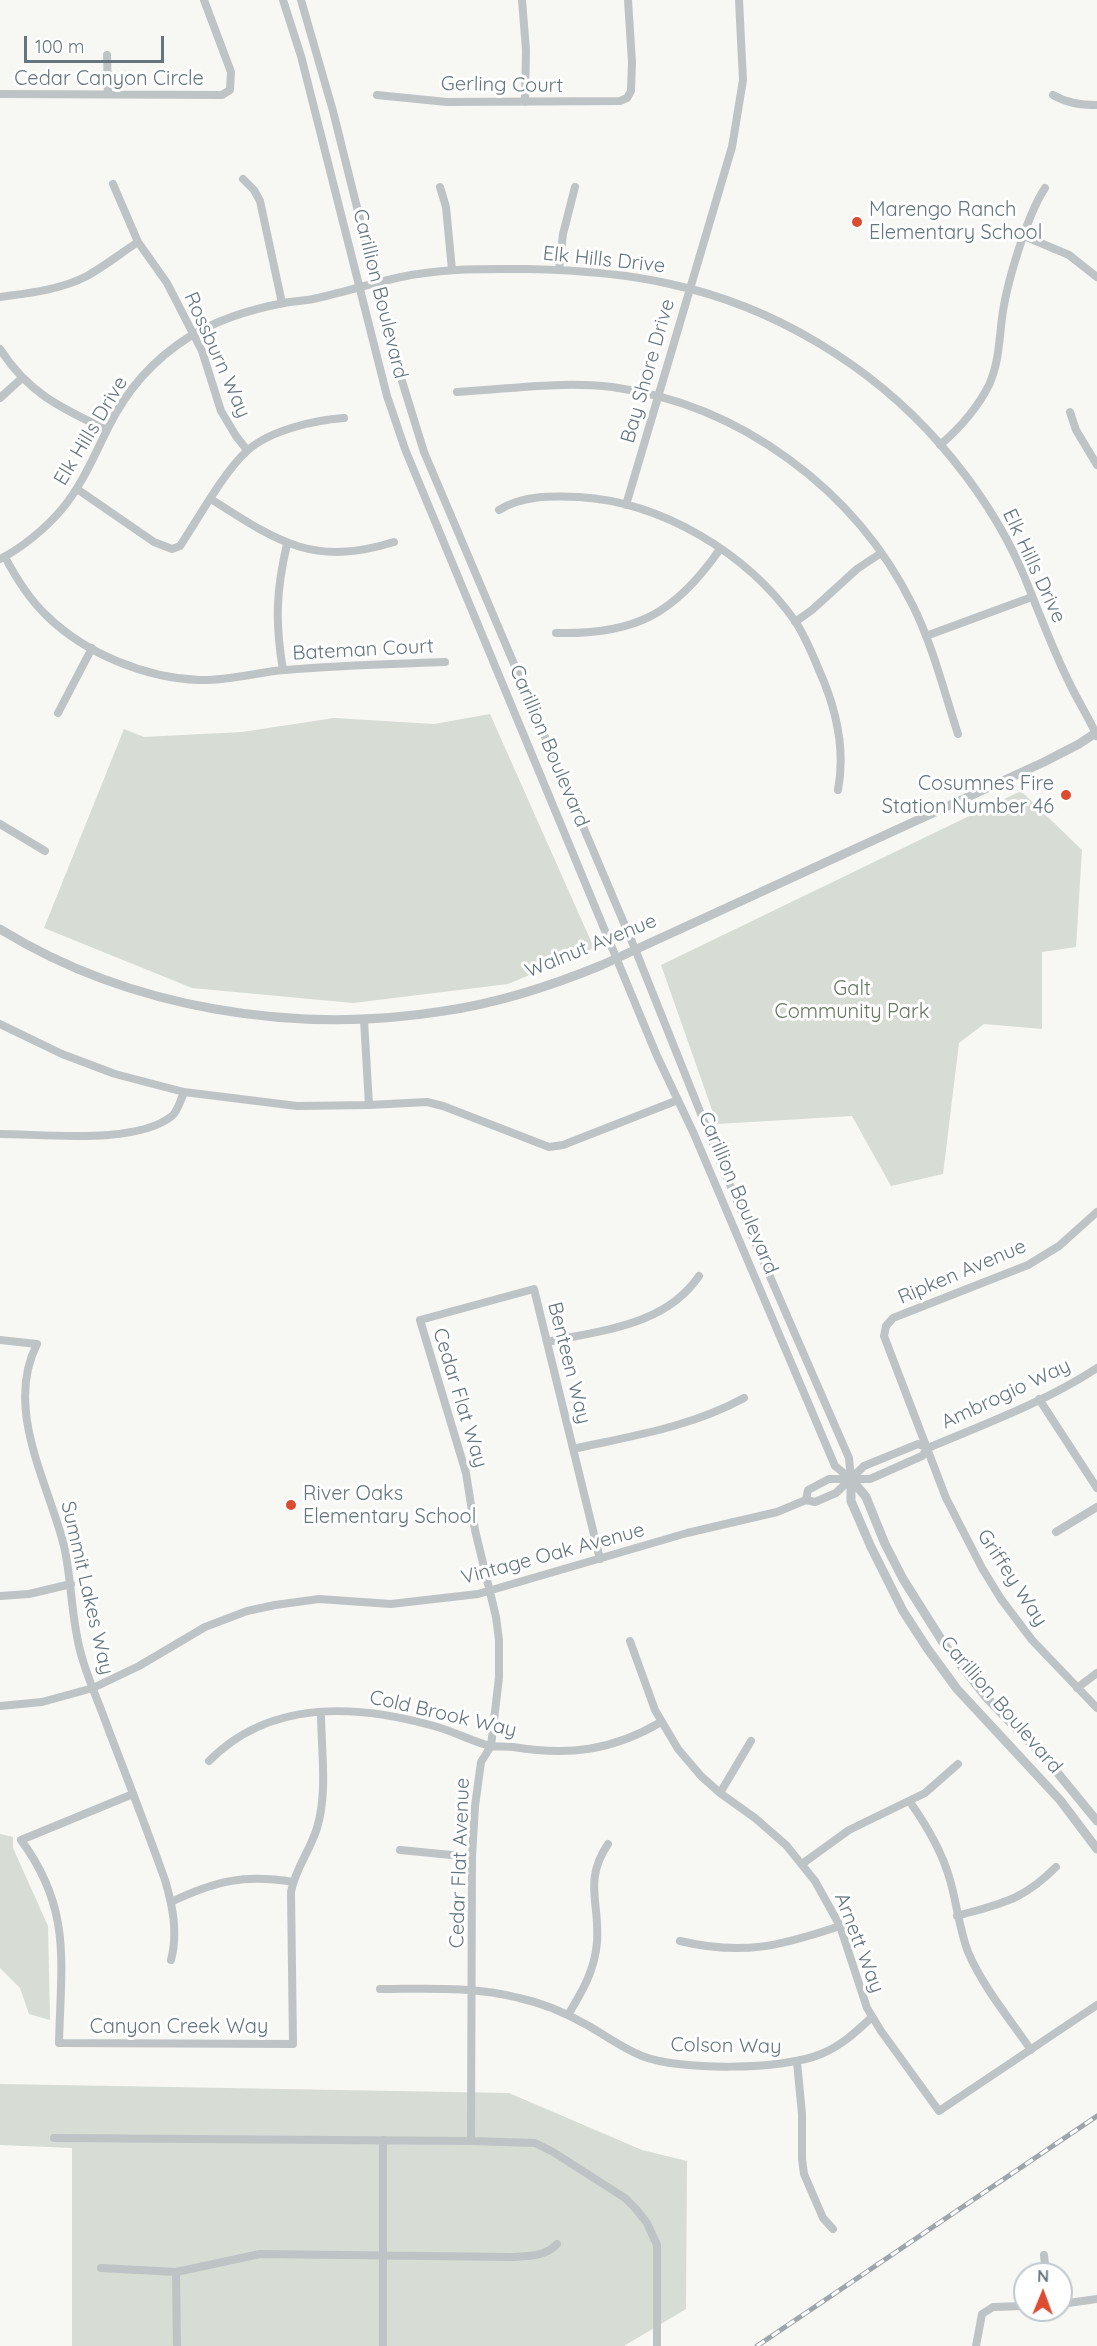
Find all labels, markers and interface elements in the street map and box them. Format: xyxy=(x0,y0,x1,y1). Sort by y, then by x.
scale bar xyxy=(27,24,166,62)
text: 100 m xyxy=(35,35,84,58)
street label: Cedar Canyon Circle xyxy=(14,67,204,91)
street label: Gerling Court xyxy=(441,72,563,98)
place label: Marengo Ranch Elementary School xyxy=(869,198,1042,245)
street label: Carillion Boulevard xyxy=(347,207,413,381)
marker: Marengo Ranch Elementary School xyxy=(850,215,864,229)
street label: Elk Hills Drive xyxy=(542,242,666,278)
street label: Rossburn Way xyxy=(179,288,255,422)
street label: Bay Shore Drive xyxy=(616,296,680,446)
street label: Elk Hills Drive xyxy=(49,372,133,490)
street label: Elk Hills Drive xyxy=(997,505,1071,627)
street label: Bateman Court xyxy=(292,634,434,666)
street label: Carillion Boulevard xyxy=(504,661,594,831)
place label: Cosumnes Fire Station Number 46 xyxy=(882,772,1054,819)
marker: Cosumnes Fire Station Number 46 xyxy=(1059,788,1073,802)
street label: Walnut Avenue xyxy=(522,909,660,983)
park label: Galt Community Park xyxy=(775,977,929,1024)
street label: Carillion Boulevard xyxy=(693,1108,783,1278)
street label: Ripken Avenue xyxy=(894,1234,1030,1310)
street label: Benteen Way xyxy=(542,1300,596,1426)
street label: Cedar Flat Way xyxy=(427,1325,493,1471)
street label: Ambrogio Way xyxy=(938,1354,1074,1434)
place label: River Oaks Elementary School xyxy=(303,1482,476,1529)
marker: River Oaks Elementary School xyxy=(284,1498,298,1512)
street label: Summit Lakes Way xyxy=(55,1499,119,1677)
street label: Vintage Oak Avenue xyxy=(459,1518,647,1590)
street label: Griffey Way xyxy=(972,1525,1052,1631)
street label: Carillion Boulevard xyxy=(935,1632,1067,1778)
street label: Cold Brook Way xyxy=(367,1685,519,1743)
street label: Cedar Flat Avenue xyxy=(445,1777,475,1949)
street label: Arnett Way xyxy=(829,1890,889,1996)
street label: Canyon Creek Way xyxy=(90,2015,268,2039)
street label: Colson Way xyxy=(670,2033,782,2059)
north arrow xyxy=(1013,2262,1073,2322)
text: N xyxy=(1037,2266,1049,2286)

